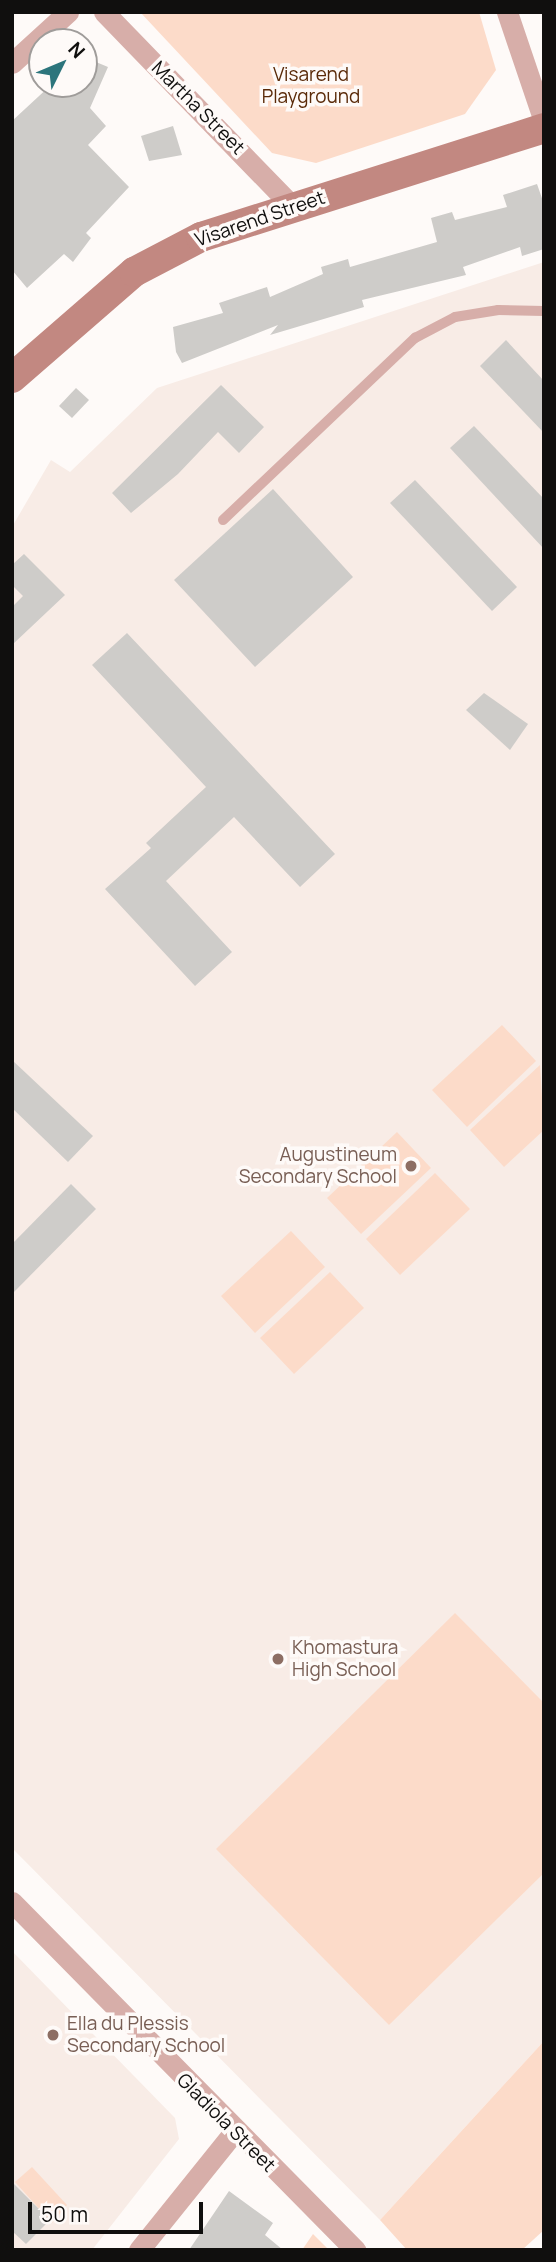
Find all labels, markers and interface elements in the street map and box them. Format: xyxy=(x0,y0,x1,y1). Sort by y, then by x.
north arrow xyxy=(28,28,98,98)
text: N xyxy=(63,36,91,64)
street label: Martha Street xyxy=(147,57,249,159)
park label: Visarend Playground xyxy=(262,64,360,108)
street label: Visarend Street xyxy=(192,186,328,252)
place label: Augustineum Secondary School xyxy=(239,1144,397,1188)
marker: Augustineum Secondary School xyxy=(403,1158,419,1174)
place label: Khomastura High School xyxy=(292,1637,398,1681)
marker: Khomastura High School xyxy=(270,1651,286,1667)
place label: Ella du Plessis Secondary School xyxy=(67,2013,225,2057)
marker: Ella du Plessis Secondary School xyxy=(45,2027,61,2043)
street label: Gladiola Street xyxy=(172,2069,280,2177)
scale bar xyxy=(32,2188,206,2232)
text: 50 m xyxy=(41,2200,88,2228)

